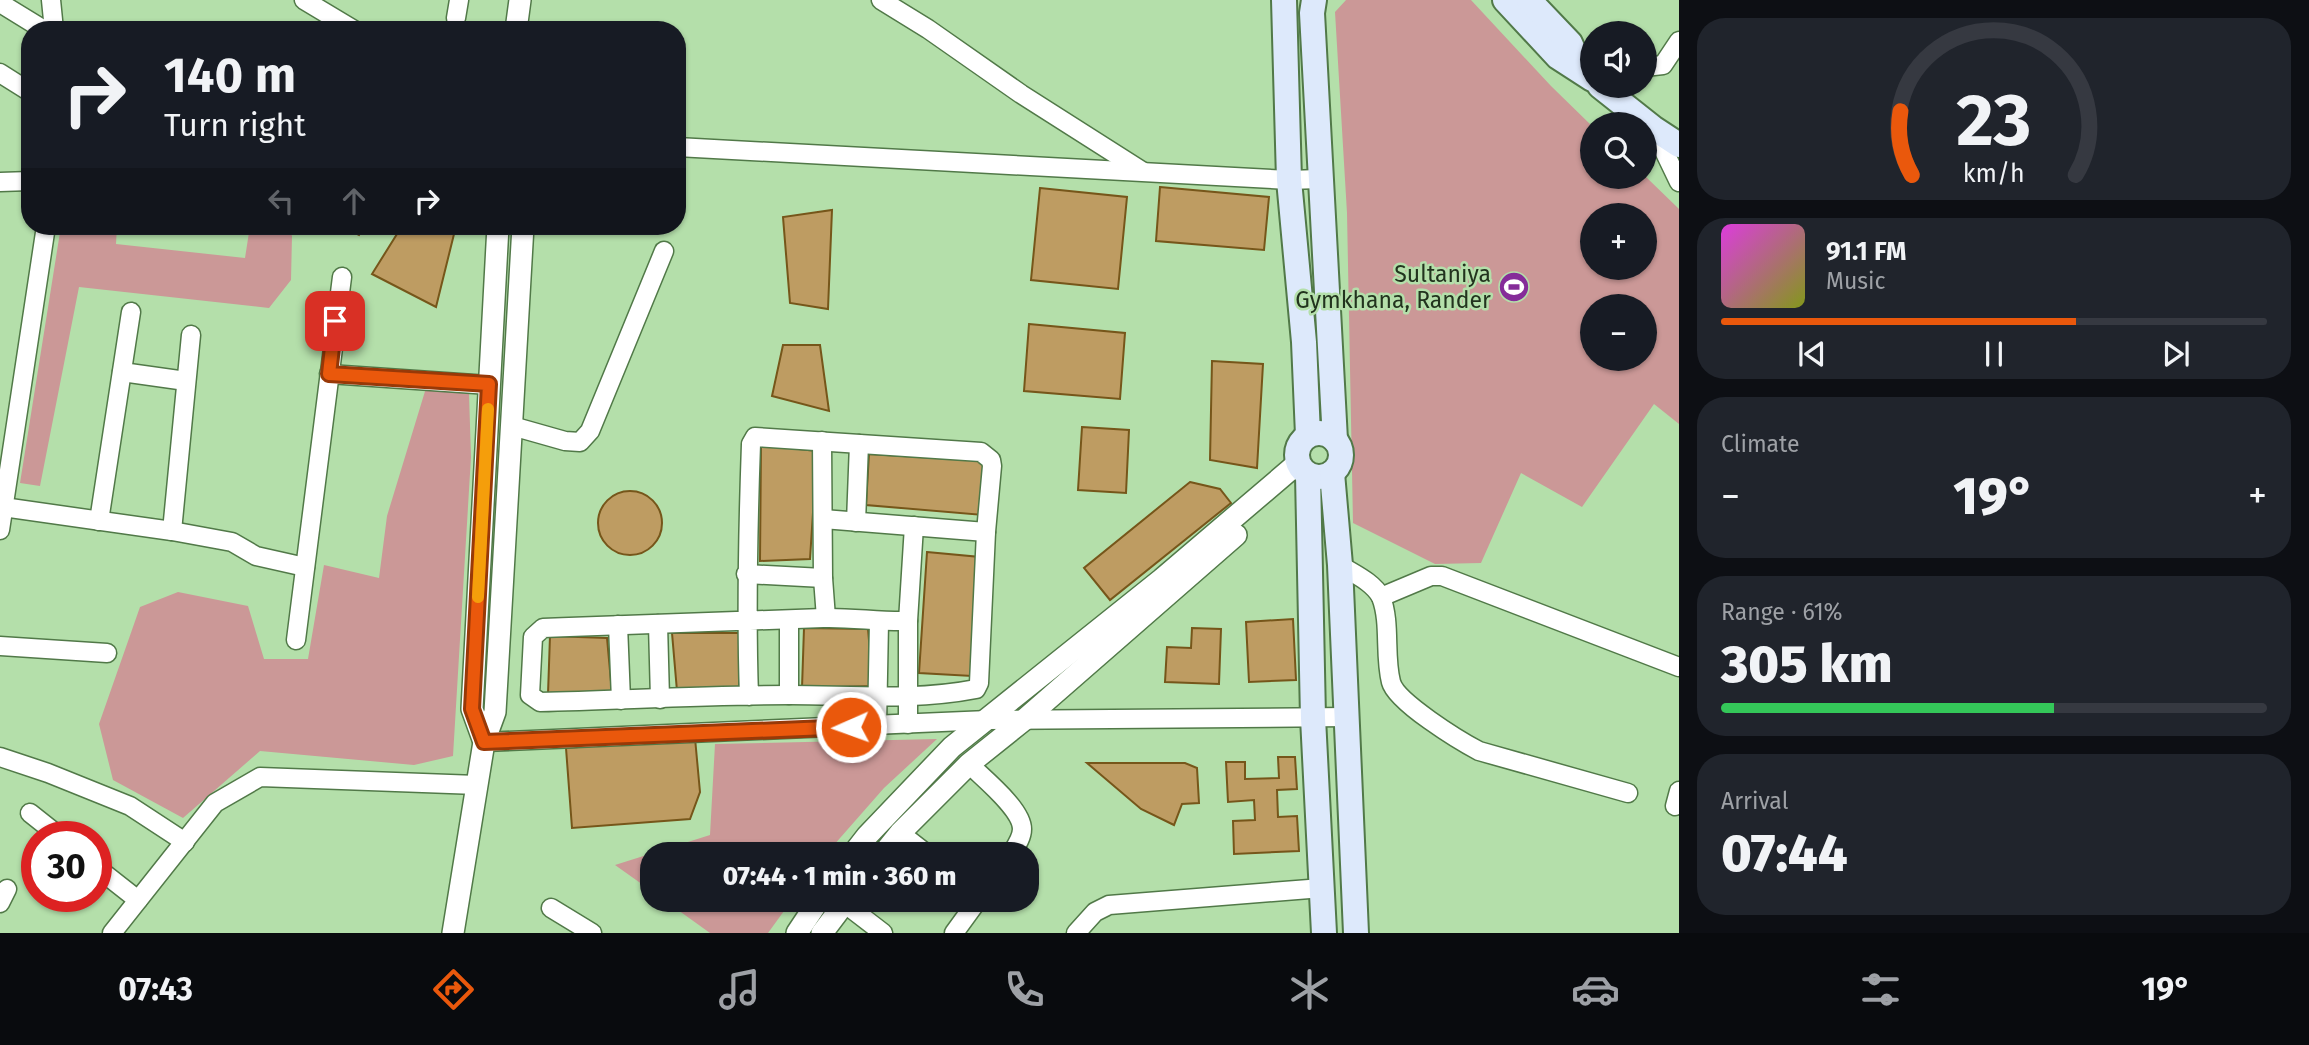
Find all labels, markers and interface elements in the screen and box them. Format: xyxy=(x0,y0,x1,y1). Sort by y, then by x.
map controls xyxy=(1580,21,1657,371)
button: sound xyxy=(1580,21,1657,98)
text: 140 m xyxy=(164,46,296,105)
icon: right xyxy=(49,49,140,140)
text: 23 xyxy=(1956,77,2032,164)
text: Turn right xyxy=(164,106,306,144)
button: search xyxy=(1580,112,1657,189)
text: km/h xyxy=(1963,159,2025,189)
icon: left xyxy=(262,182,300,220)
icon: ahead xyxy=(335,182,373,220)
icon: right xyxy=(408,182,446,220)
button: + xyxy=(1580,203,1657,280)
text: 91.1 FM xyxy=(1826,236,1906,267)
place label: Sultaniya Gymkhana, Rander xyxy=(1295,260,1491,314)
text: Music xyxy=(1826,267,1886,295)
sports icon: Sultaniya Gymkhana, Rander xyxy=(1497,270,1531,304)
pin xyxy=(305,291,365,351)
button: − xyxy=(1580,294,1657,371)
icon: arrive xyxy=(316,302,354,340)
icon: previous xyxy=(1793,335,1831,373)
icon: pause xyxy=(1975,335,2013,373)
icon: next xyxy=(2157,335,2195,373)
text: Climate xyxy=(1721,430,1800,458)
text: 19° xyxy=(1953,465,2035,528)
text: − xyxy=(1721,473,1740,519)
text: + xyxy=(2248,473,2267,519)
text: Range · 61% xyxy=(1721,598,1843,626)
text: 305 km xyxy=(1721,633,1893,696)
position arrow xyxy=(814,690,888,764)
text: Arrival xyxy=(1721,787,1788,815)
speed limit sign: 30 xyxy=(21,821,112,912)
text: 07:44 xyxy=(1721,822,1848,885)
text: 07:44 · 1 min · 360 m xyxy=(723,861,956,892)
icon: directions xyxy=(429,965,478,1014)
icon: music xyxy=(715,965,764,1014)
icon: phone xyxy=(1000,965,1049,1014)
icon: climate xyxy=(1285,965,1334,1014)
icon: car xyxy=(1571,965,1620,1014)
icon: filters xyxy=(1856,965,1905,1014)
text: 07:43 xyxy=(118,970,193,1008)
text: 19° xyxy=(2141,970,2191,1008)

